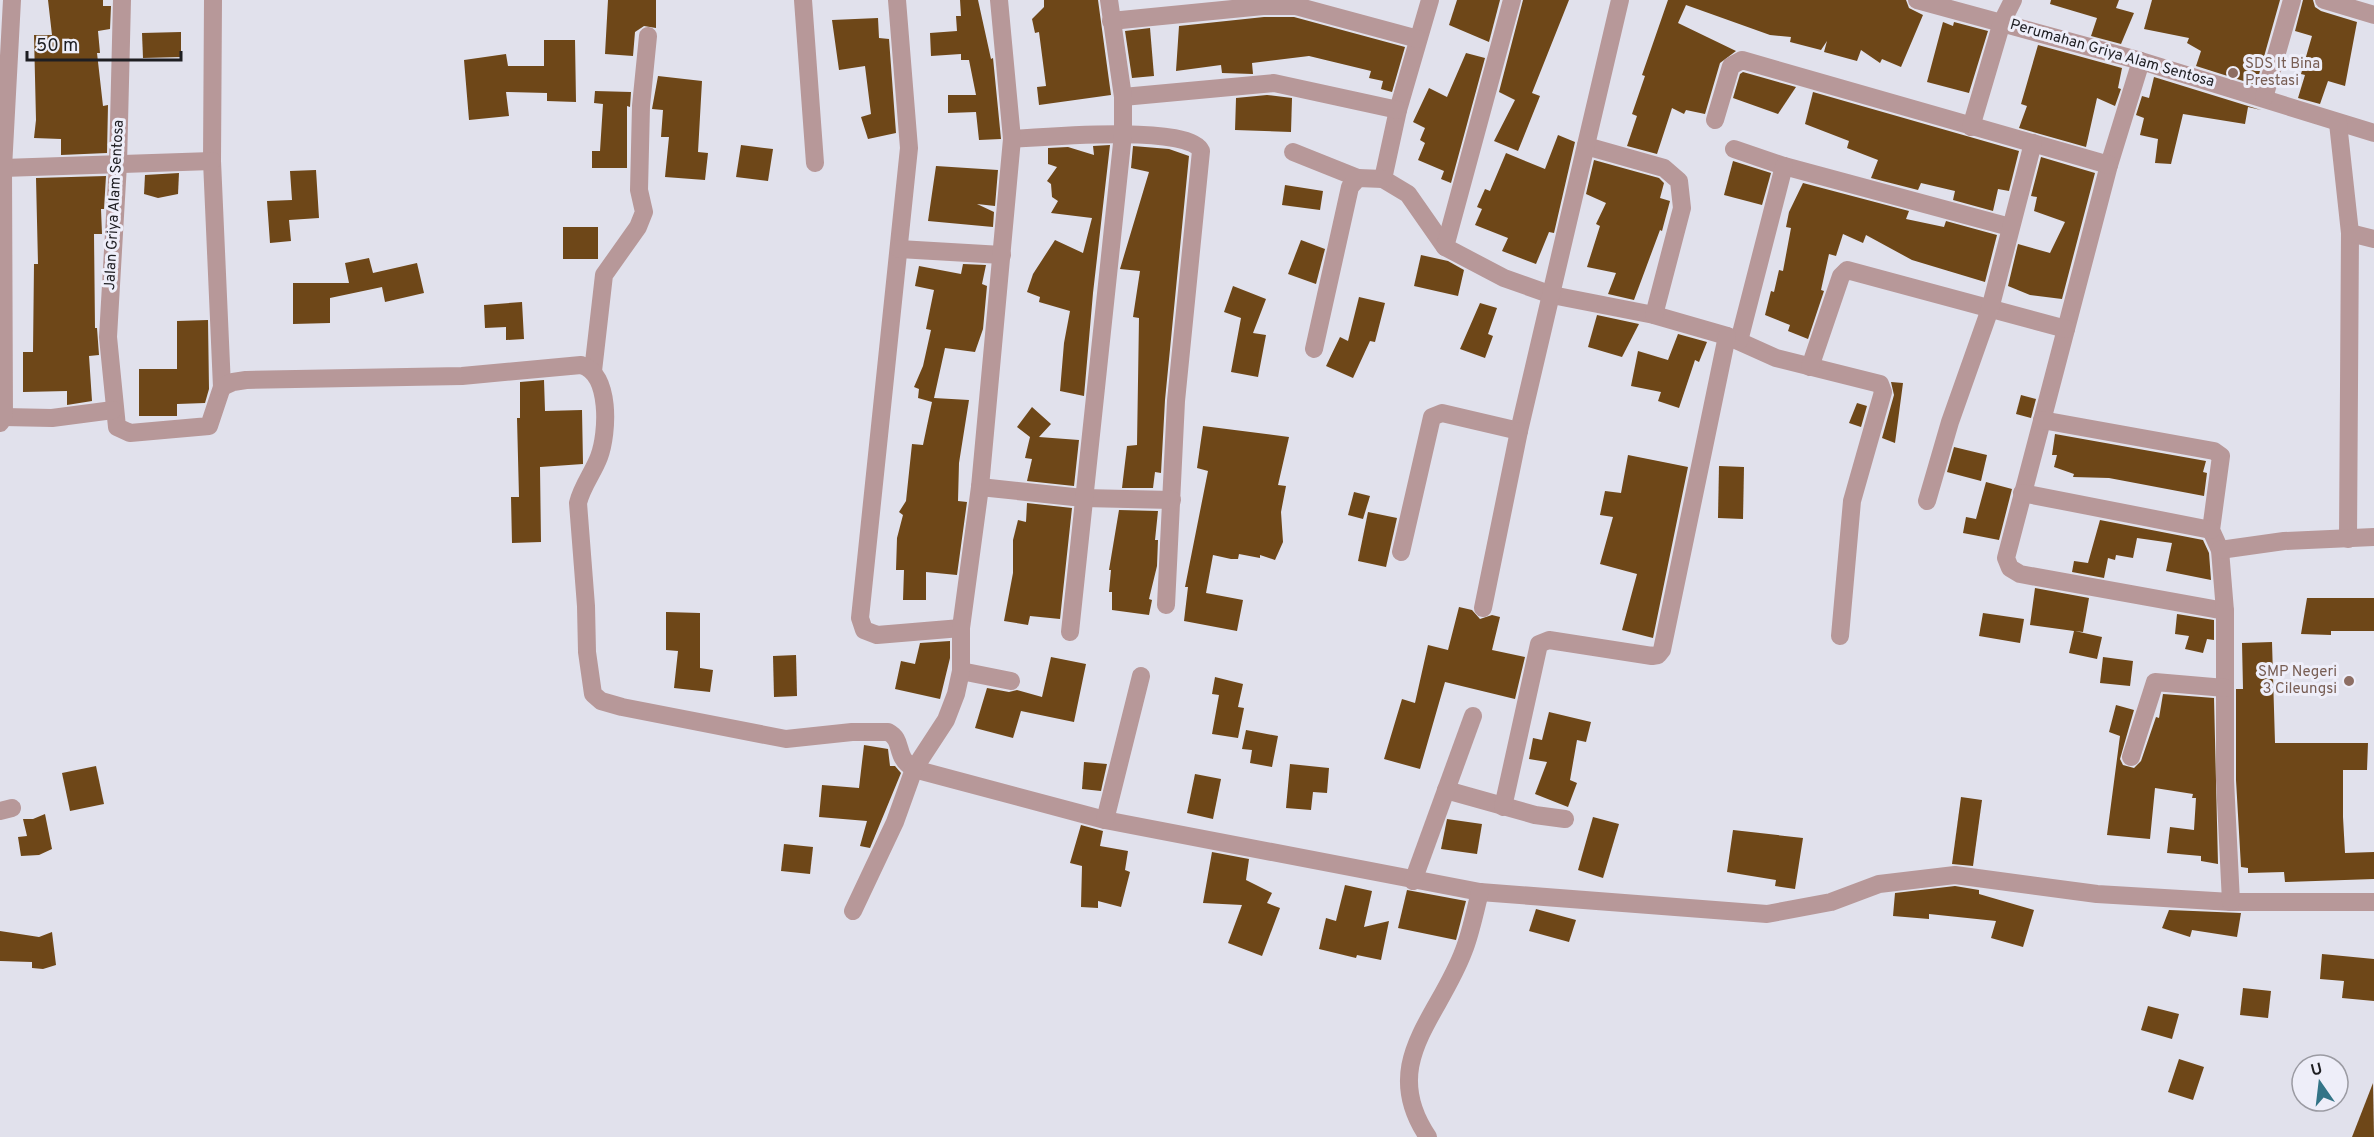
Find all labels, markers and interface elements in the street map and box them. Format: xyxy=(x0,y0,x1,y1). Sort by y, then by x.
street label: Perumahan Griya Alam Sentosa xyxy=(2008,16,2216,92)
scale bar xyxy=(27,24,182,62)
text: 50 m xyxy=(36,35,78,58)
place label: SDS It Bina Prestasi xyxy=(2245,55,2320,91)
marker: SDS It Bina Prestasi xyxy=(2226,66,2240,80)
street label: Jalan Griya Alam Sentosa xyxy=(101,119,129,291)
place label: SMP Negeri 3 Cileungsi xyxy=(2258,663,2337,699)
marker: SMP Negeri 3 Cileungsi xyxy=(2342,674,2356,688)
north arrow xyxy=(2290,1053,2350,1113)
text: U xyxy=(2309,1059,2325,1081)

